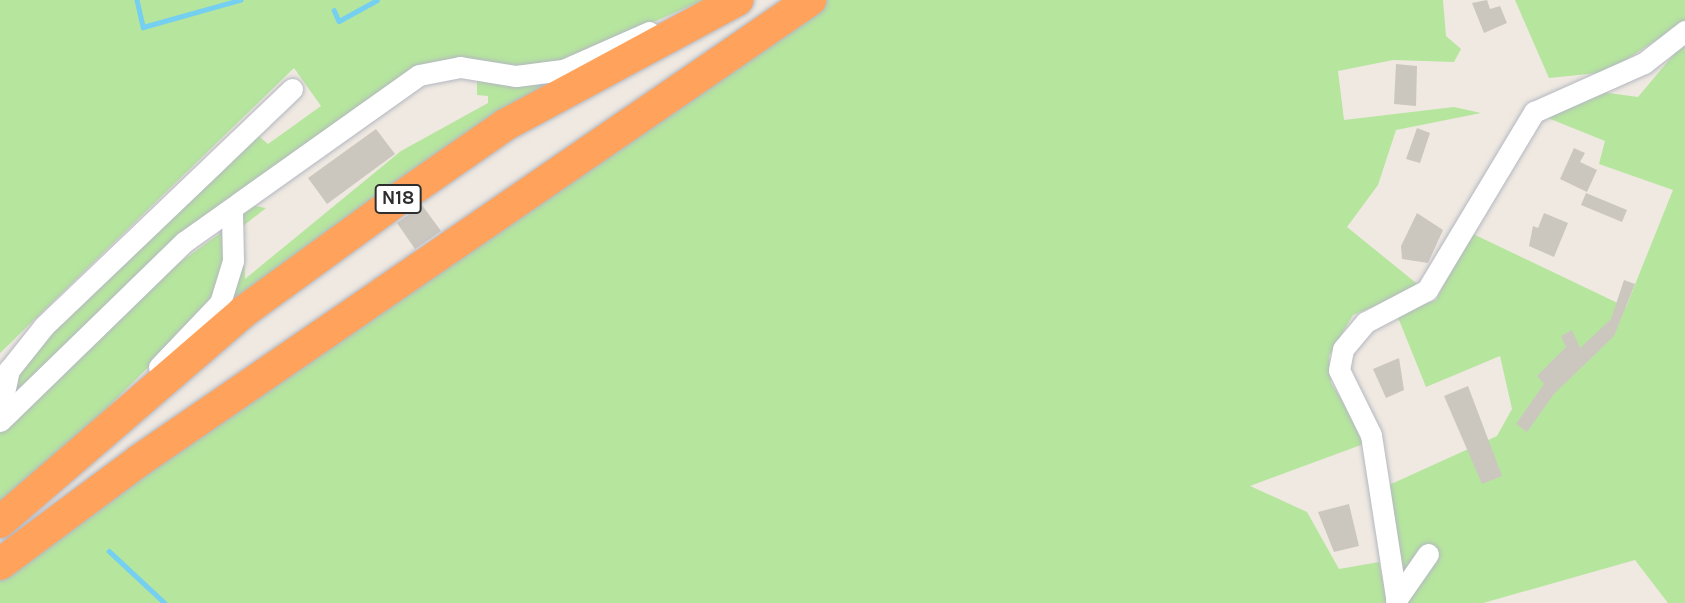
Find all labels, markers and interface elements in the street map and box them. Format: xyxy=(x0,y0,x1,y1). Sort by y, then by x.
road number: N18 xyxy=(374,183,422,214)

